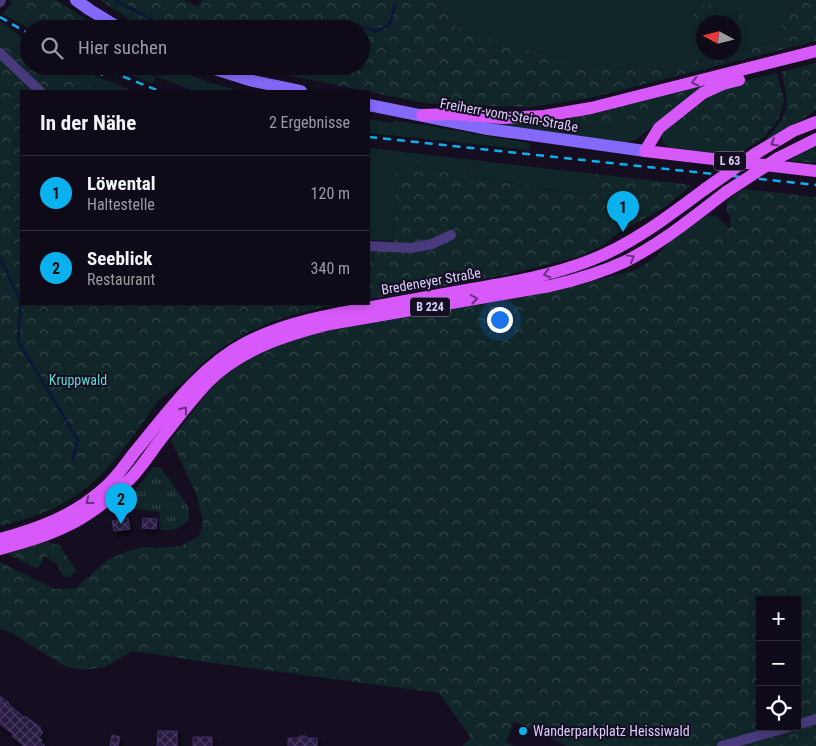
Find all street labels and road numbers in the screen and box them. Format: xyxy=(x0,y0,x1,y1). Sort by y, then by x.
street label: Freiherr-vom-Stein-Straße xyxy=(439,95,580,135)
road number: L 63 xyxy=(714,152,746,170)
street label: Bredeneyer Straße xyxy=(380,264,482,298)
road number: B 224 xyxy=(410,298,450,316)

